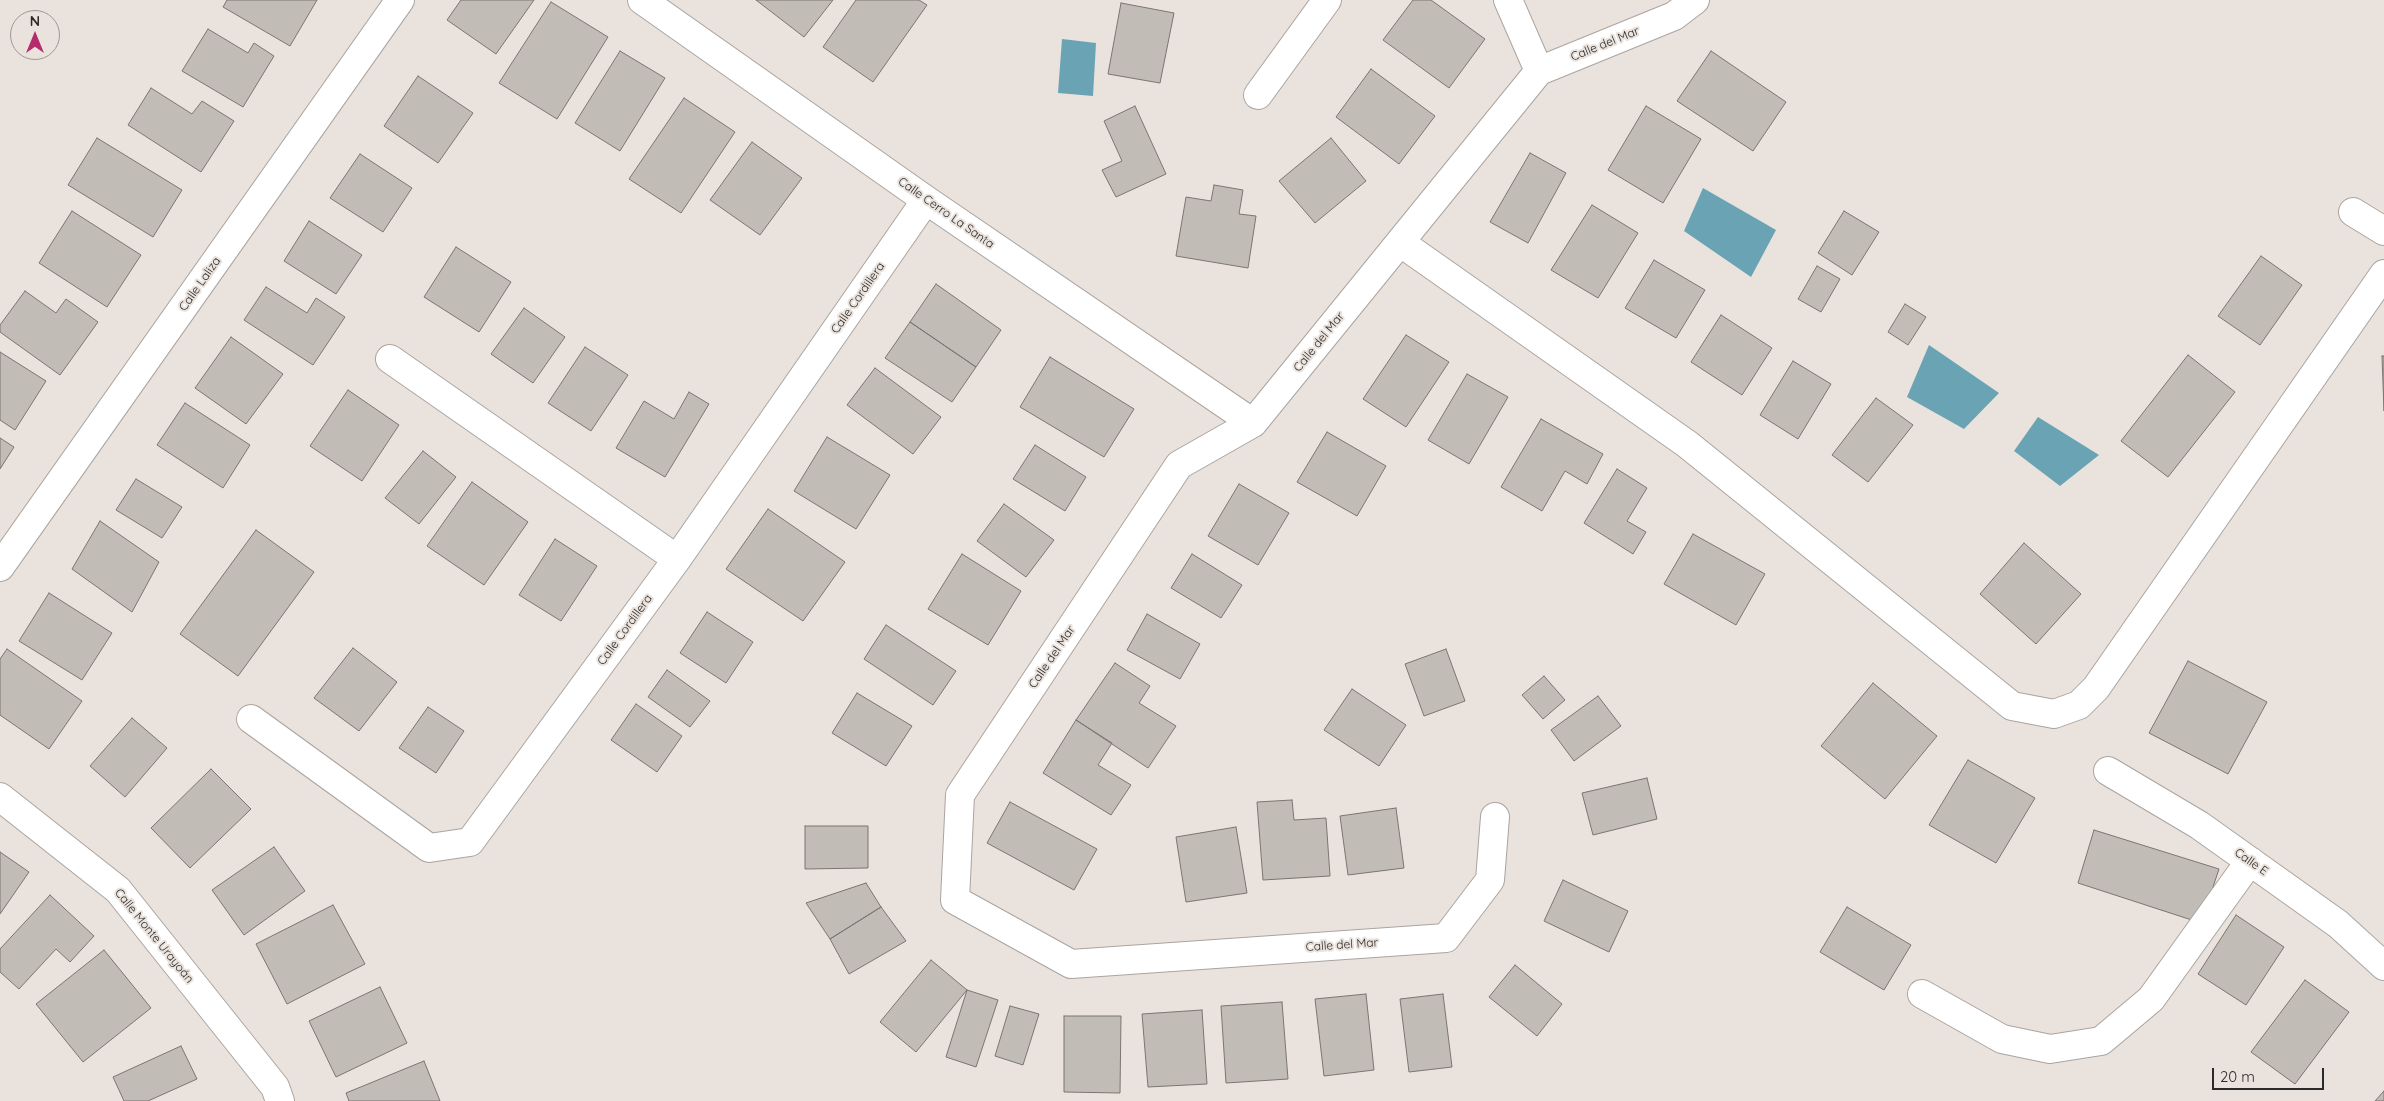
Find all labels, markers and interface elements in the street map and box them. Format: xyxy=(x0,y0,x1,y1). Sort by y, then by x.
north arrow xyxy=(10,10,60,60)
text: N xyxy=(30,12,40,30)
street label: Calle del Mar xyxy=(1569,24,1641,64)
street label: Calle Cerro La Santa xyxy=(895,174,997,252)
street label: Calle Laliza xyxy=(176,254,224,314)
street label: Calle Cordillera xyxy=(828,260,888,336)
street label: Calle del Mar xyxy=(1291,309,1347,375)
street label: Calle Cordillera xyxy=(595,592,655,668)
street label: Calle del Mar xyxy=(1026,623,1078,691)
street label: Calle E xyxy=(2232,845,2270,879)
street label: Calle Monte Urayoán xyxy=(112,886,196,986)
street label: Calle del Mar xyxy=(1305,935,1379,955)
scale bar xyxy=(2214,1058,2326,1090)
text: 20 m xyxy=(2220,1067,2255,1086)

